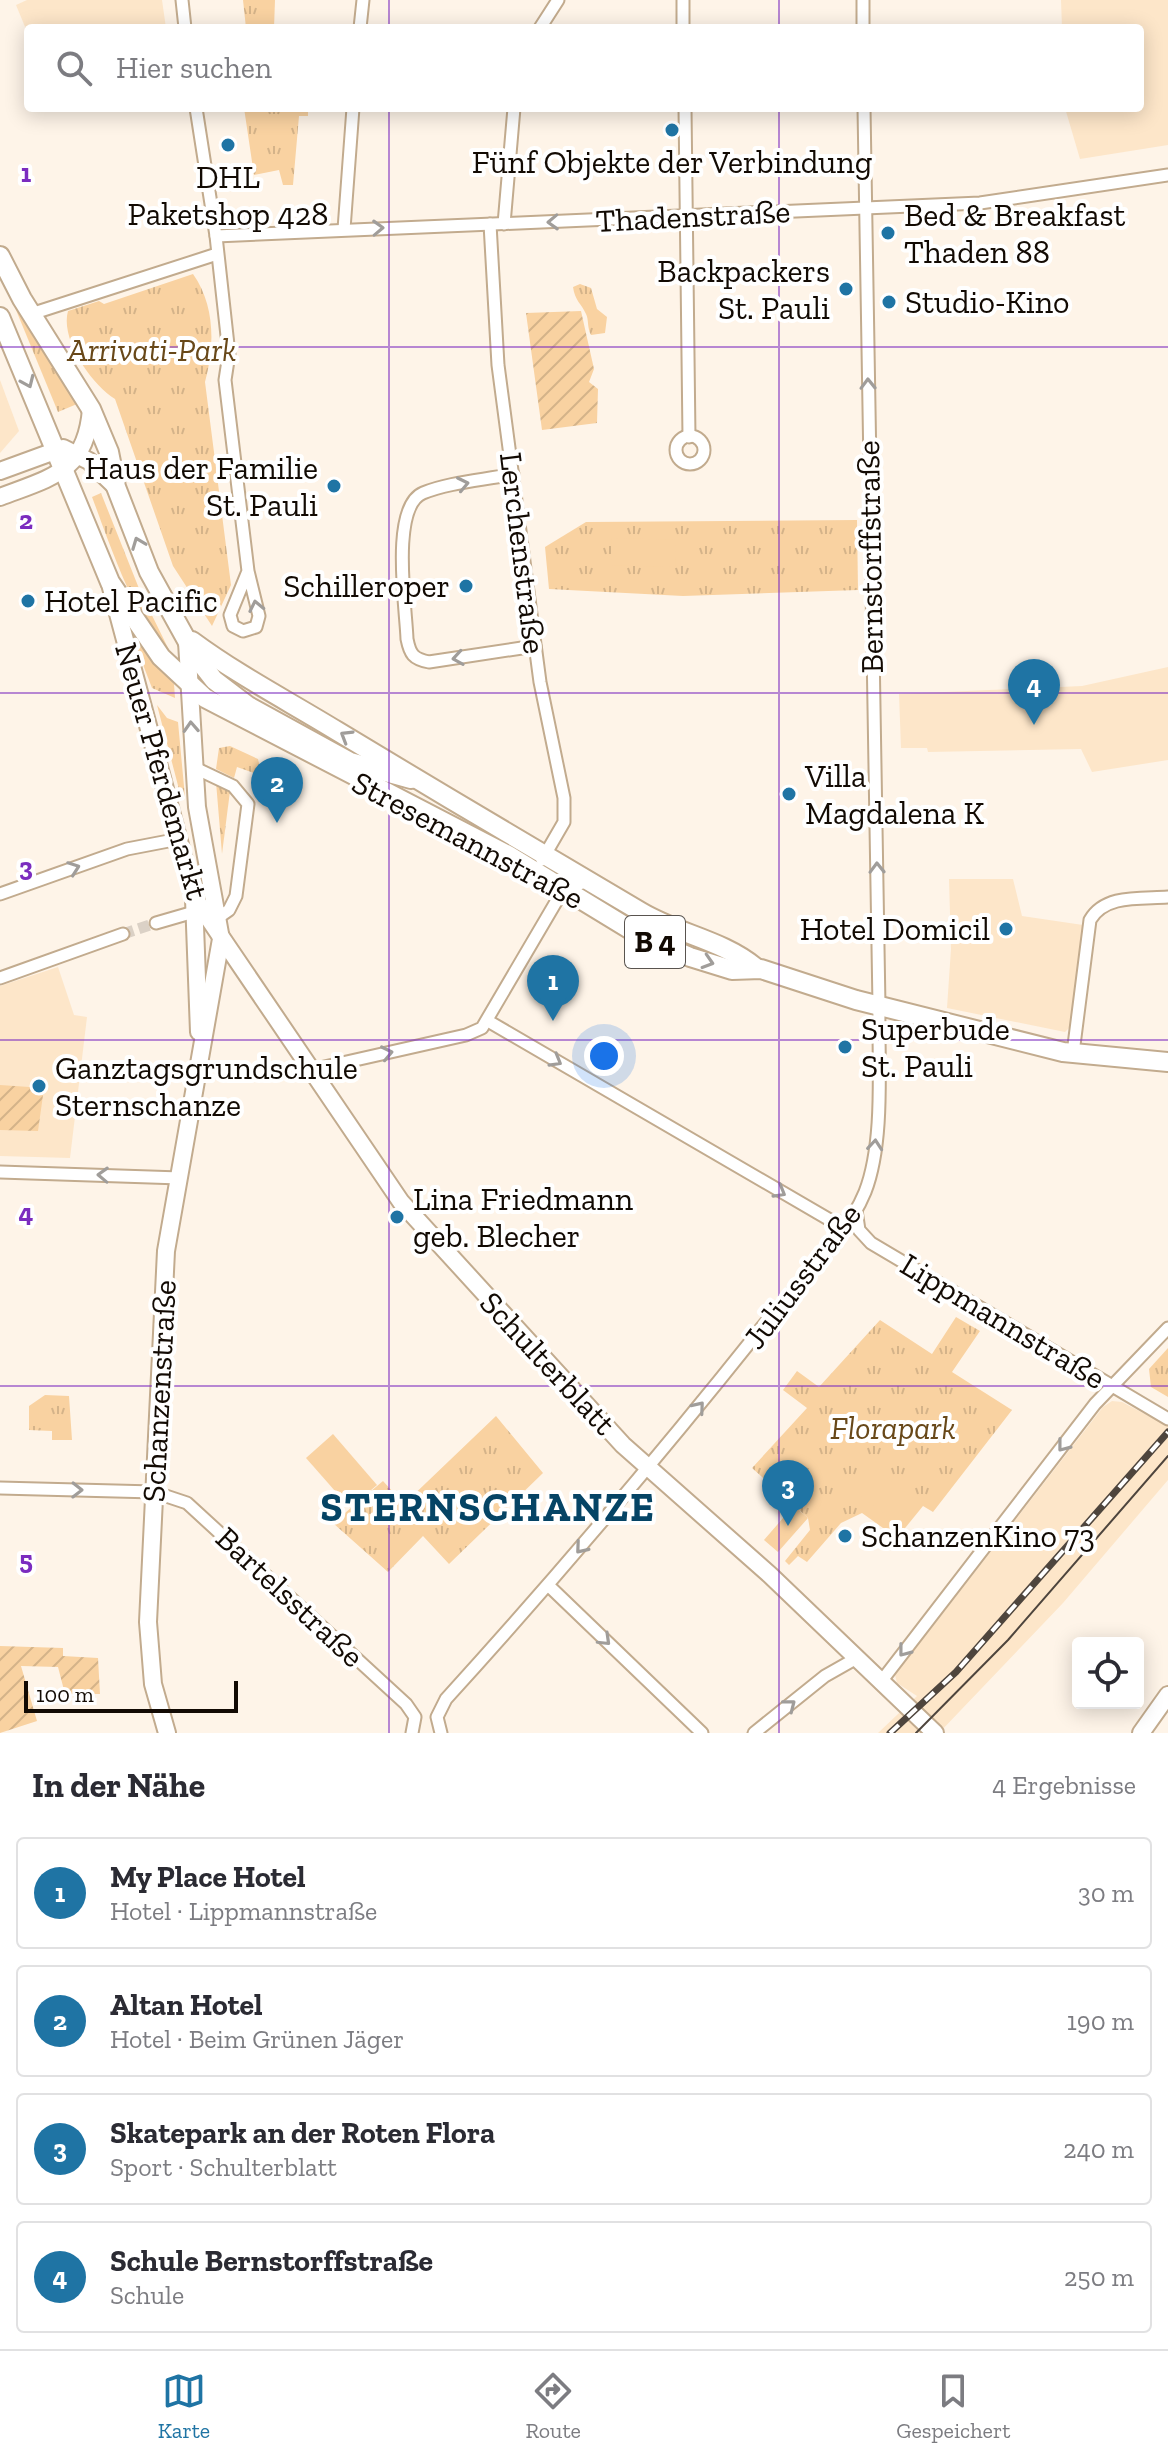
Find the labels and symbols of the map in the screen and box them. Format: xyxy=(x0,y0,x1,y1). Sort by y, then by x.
marker: Fünf Objekte der Verbindung xyxy=(663,121,681,139)
marker: DHL Paketshop 428 xyxy=(219,136,237,154)
place label: Fünf Objekte der Verbindung xyxy=(472,143,872,181)
text: 1 xyxy=(21,157,32,189)
place label: DHL Paketshop 428 xyxy=(128,158,328,233)
street label: Thadenstraße xyxy=(595,192,791,240)
place label: Bed & Breakfast Thaden 88 xyxy=(904,196,1125,271)
one-way arrow xyxy=(546,213,559,230)
one-way arrow xyxy=(372,219,385,236)
marker: Bed & Breakfast Thaden 88 xyxy=(879,224,897,242)
place label: Backpackers St. Pauli xyxy=(657,252,830,327)
marker: Backpackers St. Pauli xyxy=(837,280,855,298)
place label: Studio-Kino xyxy=(905,283,1069,321)
marker: Studio-Kino xyxy=(880,293,898,311)
park label: Arrivati-Park xyxy=(67,331,236,369)
one-way arrow xyxy=(18,374,34,388)
one-way arrow xyxy=(859,377,877,390)
street label: Bernstorffstraße xyxy=(849,440,891,674)
place label: Haus der Familie St. Pauli xyxy=(85,449,318,524)
street label: Lerchenstraße xyxy=(492,450,554,656)
one-way arrow xyxy=(455,476,469,493)
marker: Haus der Familie St. Pauli xyxy=(325,477,343,495)
text: 2 xyxy=(19,504,33,536)
one-way arrow xyxy=(131,537,148,551)
place label: Schilleroper xyxy=(283,567,450,605)
marker: Schilleroper xyxy=(457,577,475,595)
place label: Hotel Pacific xyxy=(44,582,218,620)
marker: Hotel Pacific xyxy=(19,592,37,610)
one-way arrow xyxy=(248,599,265,613)
street label: Neuer Pferdemarkt xyxy=(107,638,217,904)
one-way arrow xyxy=(451,648,465,665)
pin: 4 xyxy=(1008,659,1060,725)
one-way arrow xyxy=(183,720,200,733)
one-way arrow xyxy=(340,731,355,746)
pin: 2 xyxy=(251,757,303,823)
place label: Villa Magdalena K xyxy=(804,757,985,832)
street label: Stresemannstraße xyxy=(346,763,590,917)
marker: Villa Magdalena K xyxy=(780,785,798,803)
text: 3 xyxy=(19,851,33,883)
one-way arrow xyxy=(66,861,80,877)
one-way arrow xyxy=(868,861,886,874)
place label: Hotel Domicil xyxy=(800,910,990,948)
road number: B 4 xyxy=(625,916,685,968)
marker: Hotel Domicil xyxy=(997,920,1015,938)
one-way arrow xyxy=(700,953,714,969)
pin: 1 xyxy=(527,955,579,1021)
place label: Superbude St. Pauli xyxy=(861,1010,1010,1085)
your location xyxy=(584,1036,624,1076)
marker: Superbude St. Pauli xyxy=(836,1038,854,1056)
one-way arrow xyxy=(380,1045,394,1062)
place label: Ganztagsgrundschule Sternschanze xyxy=(55,1049,358,1124)
one-way arrow xyxy=(547,1051,562,1066)
marker: Ganztagsgrundschule Sternschanze xyxy=(30,1077,48,1095)
one-way arrow xyxy=(866,1138,883,1151)
one-way arrow xyxy=(96,1167,109,1184)
place label: Lina Friedmann geb. Blecher xyxy=(413,1180,634,1255)
one-way arrow xyxy=(771,1182,786,1198)
street label: Juliusstraße xyxy=(735,1196,869,1356)
text: 4 xyxy=(19,1197,34,1229)
marker: Lina Friedmann geb. Blecher xyxy=(388,1208,406,1226)
street label: Lippmannstraße xyxy=(894,1245,1112,1397)
street label: Schanzenstraße xyxy=(134,1279,184,1503)
street label: Schulterblatt xyxy=(472,1284,624,1442)
one-way arrow xyxy=(689,1402,704,1416)
park label: Florapark xyxy=(830,1409,956,1447)
one-way arrow xyxy=(1058,1437,1073,1451)
pin: 3 xyxy=(762,1460,814,1526)
one-way arrow xyxy=(71,1481,84,1498)
district label: STERNSCHANZE xyxy=(320,1483,656,1531)
place label: SchanzenKino 73 xyxy=(861,1517,1095,1555)
street label: Bartelsstraße xyxy=(208,1519,372,1675)
marker: SchanzenKino 73 xyxy=(836,1527,854,1545)
one-way arrow xyxy=(576,1539,591,1553)
text: 5 xyxy=(19,1544,33,1576)
one-way arrow xyxy=(596,1631,610,1646)
one-way arrow xyxy=(899,1642,913,1657)
scale bar xyxy=(24,1677,238,1713)
one-way arrow xyxy=(781,1700,796,1714)

